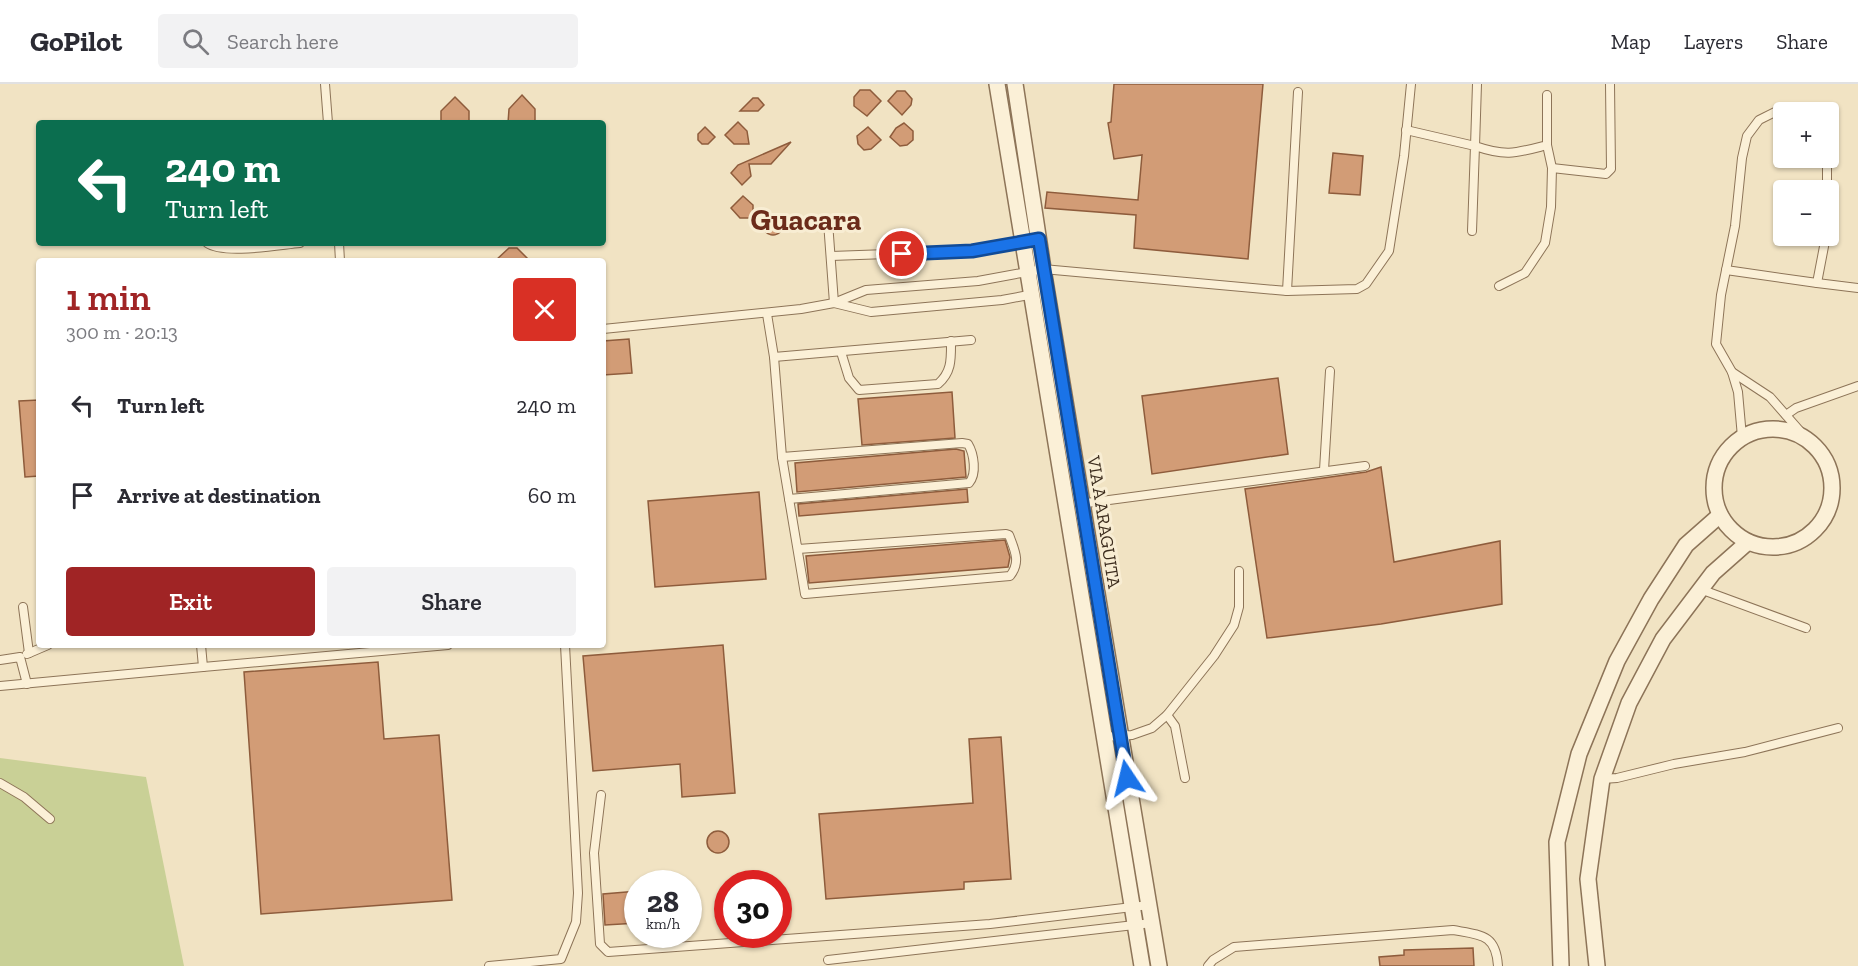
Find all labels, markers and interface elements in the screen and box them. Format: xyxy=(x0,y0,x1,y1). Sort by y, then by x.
search box xyxy=(158,14,578,68)
text: GoPilot xyxy=(30,25,122,58)
icon: search xyxy=(179,25,212,58)
text: Search here xyxy=(227,28,338,55)
text: Map xyxy=(1611,29,1651,54)
text: Layers xyxy=(1684,29,1743,54)
text: Share xyxy=(1776,29,1828,54)
map controls xyxy=(1773,102,1839,246)
button: + xyxy=(1773,102,1839,168)
text: 240 m xyxy=(165,142,280,193)
icon: left xyxy=(66,144,144,222)
button: − xyxy=(1773,180,1839,246)
text: Turn left xyxy=(165,193,268,225)
district label: Guacara xyxy=(751,202,861,238)
pin xyxy=(876,228,927,279)
icon: arrive xyxy=(885,237,918,270)
text: 1 min xyxy=(66,276,151,319)
button: close xyxy=(513,278,576,341)
text: 300 m · 20:13 xyxy=(66,320,178,344)
icon: left xyxy=(66,389,99,422)
text: Turn left xyxy=(117,392,204,419)
text: 240 m xyxy=(516,392,576,419)
street label: VIA A ARAGUITA xyxy=(1083,453,1125,590)
icon: arrive xyxy=(66,479,99,512)
text: Arrive at destination xyxy=(117,482,320,509)
text: 60 m xyxy=(528,482,576,509)
button: Exit xyxy=(66,567,315,636)
button: Share xyxy=(327,567,576,636)
position arrow xyxy=(1095,746,1159,810)
speed limit sign: 30 xyxy=(714,870,792,948)
text: 28 xyxy=(647,884,679,920)
text: km/h xyxy=(646,915,680,933)

